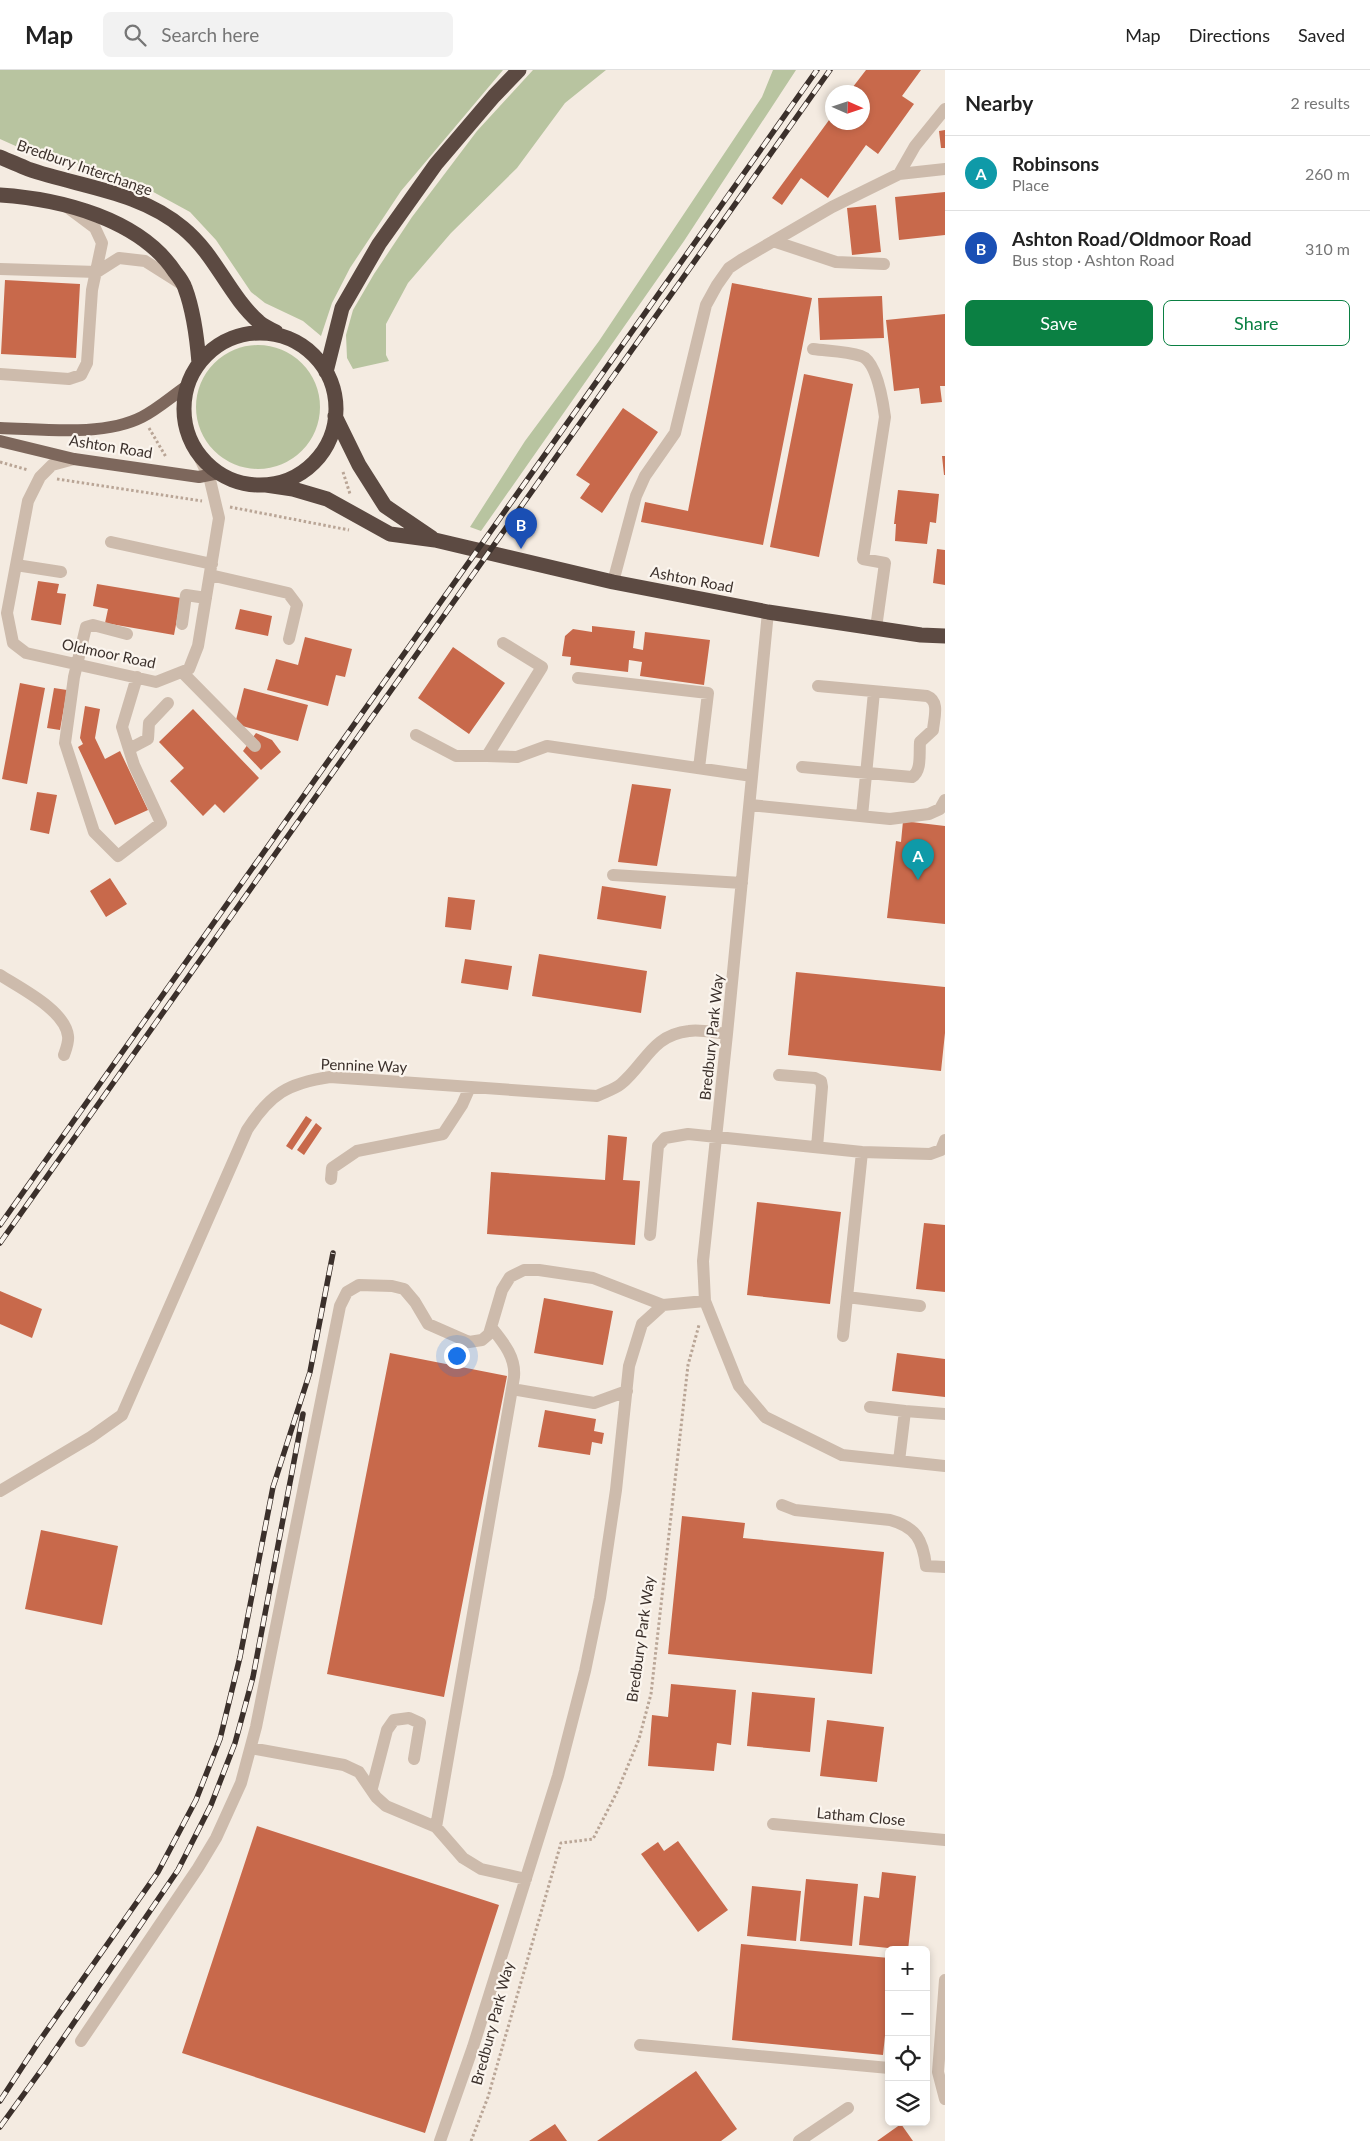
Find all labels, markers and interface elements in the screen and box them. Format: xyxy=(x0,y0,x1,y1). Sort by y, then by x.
search box xyxy=(103,12,453,57)
text: Map xyxy=(25,20,73,49)
icon: search xyxy=(121,21,149,49)
text: Search here xyxy=(161,23,259,46)
text: Map xyxy=(1125,24,1161,46)
text: Directions xyxy=(1189,24,1270,46)
text: Saved xyxy=(1298,24,1345,46)
north arrow xyxy=(825,85,870,130)
text: Nearby xyxy=(965,90,1033,115)
text: 2 results xyxy=(1290,93,1350,112)
street label: Bredbury Interchange xyxy=(15,135,155,199)
text: Robinsons xyxy=(1012,152,1099,175)
text: A xyxy=(975,164,987,183)
text: 260 m xyxy=(1305,164,1350,183)
text: Place xyxy=(1012,175,1049,194)
text: Ashton Road/Oldmoor Road xyxy=(1012,227,1252,250)
text: B xyxy=(976,239,986,258)
text: 310 m xyxy=(1305,239,1350,258)
text: Bus stop · Ashton Road xyxy=(1012,250,1174,269)
button: Save xyxy=(965,300,1153,346)
button: Share xyxy=(1163,300,1350,346)
street label: Ashton Road xyxy=(68,431,154,461)
pin: B xyxy=(505,508,537,549)
street label: Ashton Road xyxy=(649,562,735,596)
street label: Oldmoor Road xyxy=(60,634,158,672)
pin: A xyxy=(902,839,934,880)
street label: Bredbury Park Way xyxy=(695,973,727,1101)
street label: Pennine Way xyxy=(320,1054,408,1076)
your location xyxy=(444,1343,470,1369)
street label: Bredbury Park Way xyxy=(622,1575,658,1703)
street label: Latham Close xyxy=(816,1803,906,1829)
map controls xyxy=(885,1946,930,2126)
button: + xyxy=(885,1946,930,1991)
street label: Bredbury Park Way xyxy=(467,1959,517,2087)
button: − xyxy=(885,1991,930,2036)
button: locate xyxy=(885,2036,930,2081)
button: layers xyxy=(885,2081,930,2126)

